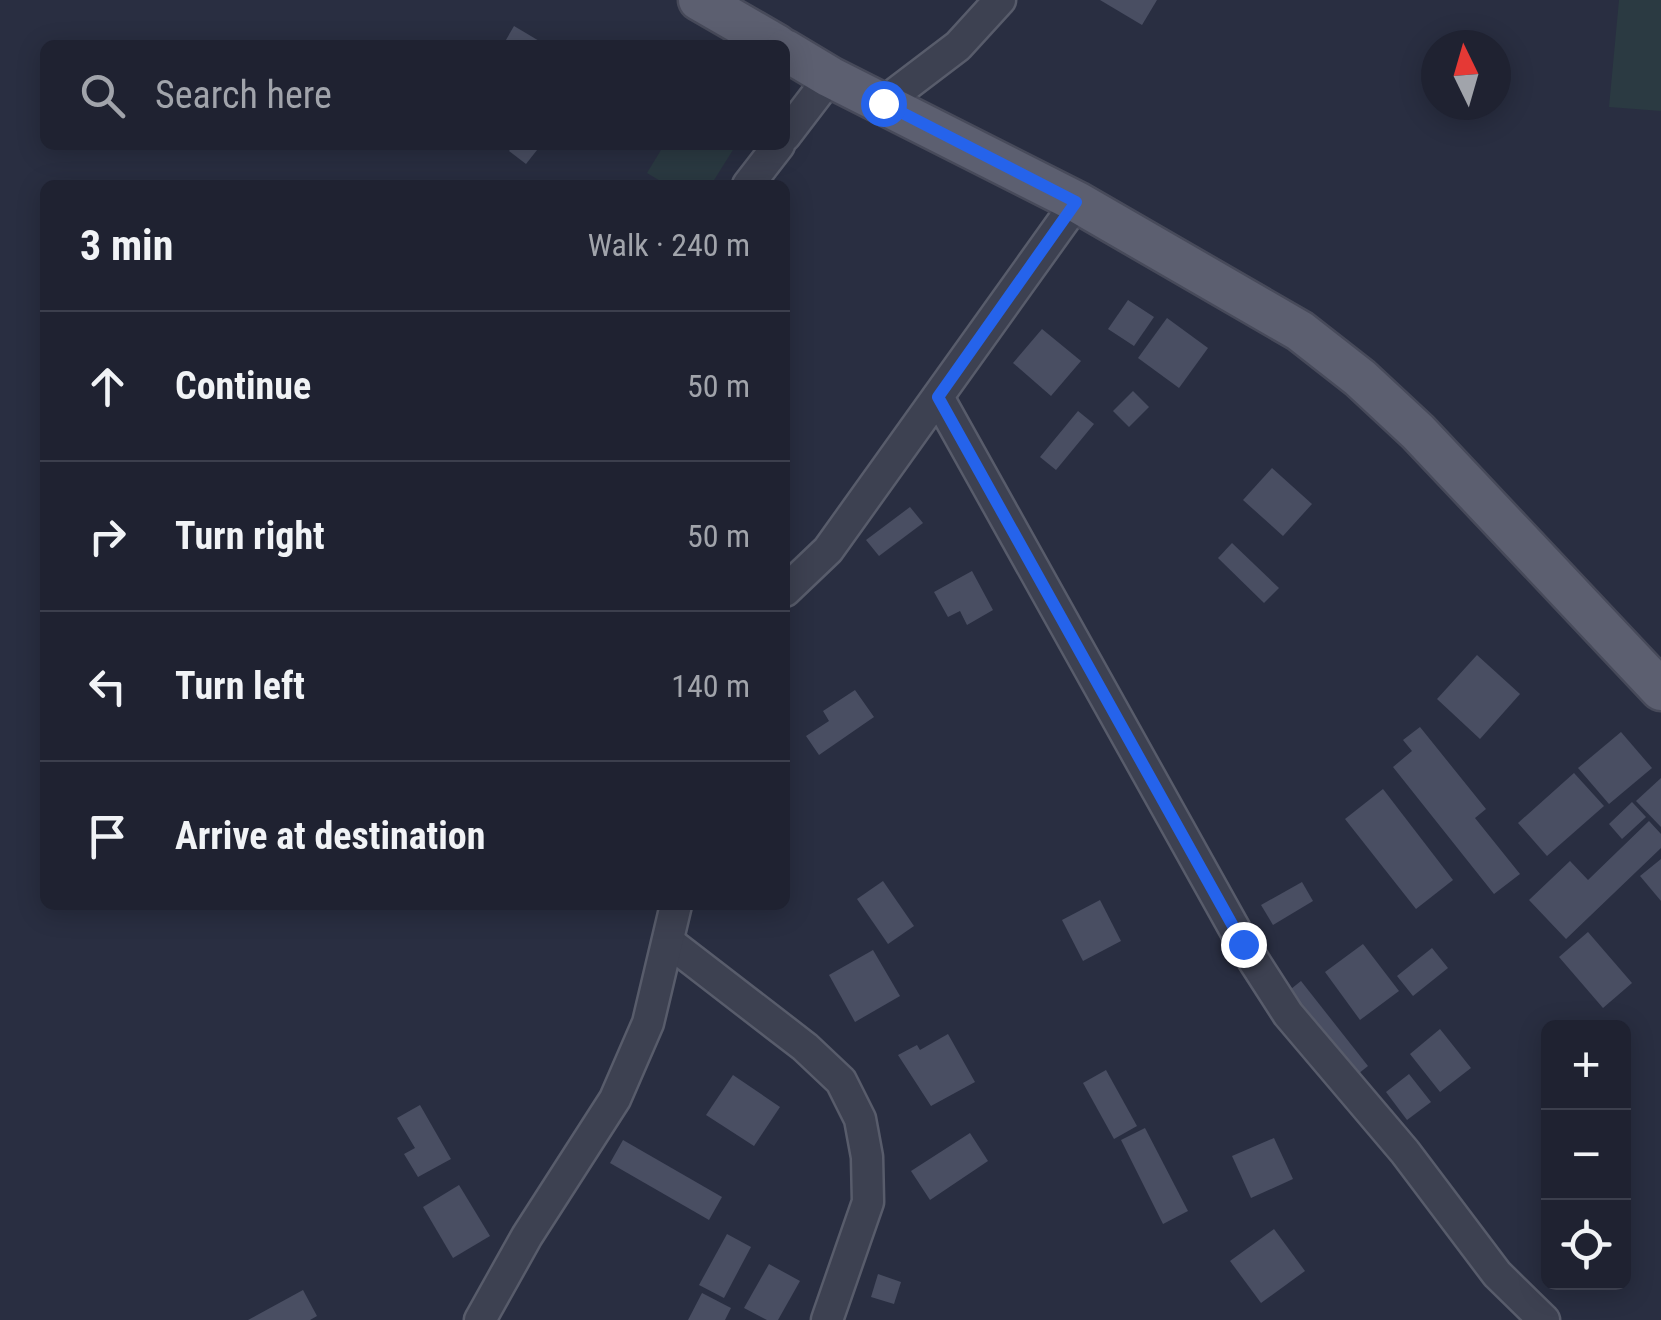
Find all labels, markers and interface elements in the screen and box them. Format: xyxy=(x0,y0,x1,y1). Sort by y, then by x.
north arrow xyxy=(1421,30,1511,120)
search box xyxy=(40,40,790,150)
icon: search xyxy=(75,68,130,123)
text: Search here xyxy=(155,73,332,117)
route start xyxy=(861,81,907,127)
text: 3 min xyxy=(80,221,173,270)
text: Walk · 240 m xyxy=(588,226,750,264)
icon: ahead xyxy=(80,359,135,414)
text: Continue xyxy=(175,364,311,408)
text: 50 m xyxy=(687,367,750,405)
icon: right xyxy=(80,509,135,564)
text: Turn right xyxy=(175,514,325,558)
text: 50 m xyxy=(687,517,750,555)
icon: left xyxy=(80,659,135,714)
text: Turn left xyxy=(175,664,305,708)
text: 140 m xyxy=(671,667,750,705)
icon: arrive xyxy=(80,809,135,864)
text: Arrive at destination xyxy=(175,814,485,858)
route end xyxy=(1221,922,1267,968)
map controls xyxy=(1541,1020,1631,1290)
button: + xyxy=(1541,1020,1631,1110)
button: − xyxy=(1541,1110,1631,1200)
button: locate xyxy=(1541,1200,1631,1290)

